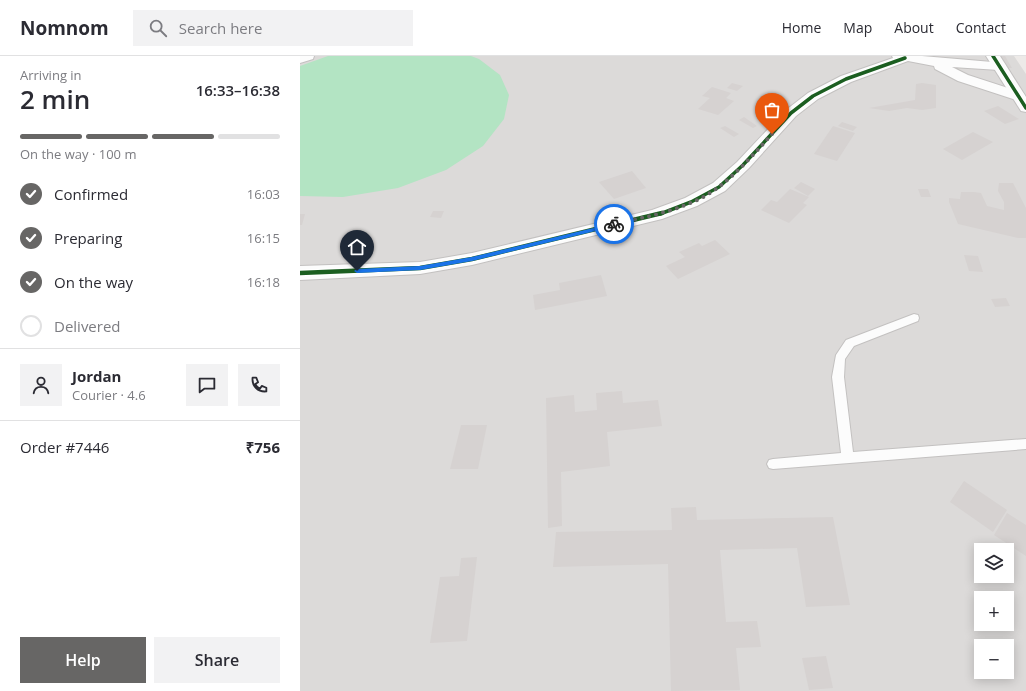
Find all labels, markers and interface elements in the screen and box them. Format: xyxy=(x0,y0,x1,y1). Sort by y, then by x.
search box xyxy=(133,10,413,46)
text: Nomnom xyxy=(20,15,109,41)
icon: search xyxy=(147,17,169,39)
text: Search here xyxy=(179,18,262,38)
text: Home xyxy=(782,18,821,37)
text: Map xyxy=(843,18,872,37)
text: About xyxy=(894,18,934,37)
text: Contact xyxy=(956,18,1006,37)
text: Arriving in xyxy=(20,66,82,84)
text: 16:33–16:38 xyxy=(196,80,280,100)
text: 2 min xyxy=(20,81,90,117)
pin xyxy=(755,93,789,134)
icon: bag xyxy=(761,99,783,121)
text: On the way · 100 m xyxy=(20,145,136,163)
icon: check xyxy=(20,183,42,205)
text: Confirmed xyxy=(54,184,128,204)
text: 16:03 xyxy=(247,185,280,203)
courier xyxy=(594,204,634,244)
icon: bike xyxy=(603,213,625,235)
icon: check xyxy=(20,227,42,249)
text: Preparing xyxy=(54,228,122,248)
text: 16:15 xyxy=(247,229,280,247)
pin xyxy=(340,230,374,271)
icon: home xyxy=(346,236,368,258)
icon: check xyxy=(20,271,42,293)
text: On the way xyxy=(54,272,133,292)
text: 16:18 xyxy=(247,273,280,291)
text: Delivered xyxy=(54,316,121,336)
button: person xyxy=(20,364,62,406)
button: chat xyxy=(186,364,228,406)
button: phone xyxy=(238,364,280,406)
text: Jordan xyxy=(72,366,121,386)
text: Courier · 4.6 xyxy=(72,386,146,404)
text: Order #7446 xyxy=(20,437,109,457)
text: ₹756 xyxy=(246,437,280,457)
map controls xyxy=(974,543,1014,679)
button: layers xyxy=(974,543,1014,583)
button: + xyxy=(974,591,1014,631)
button: Help xyxy=(20,637,146,683)
button: Share xyxy=(154,637,280,683)
button: − xyxy=(974,639,1014,679)

